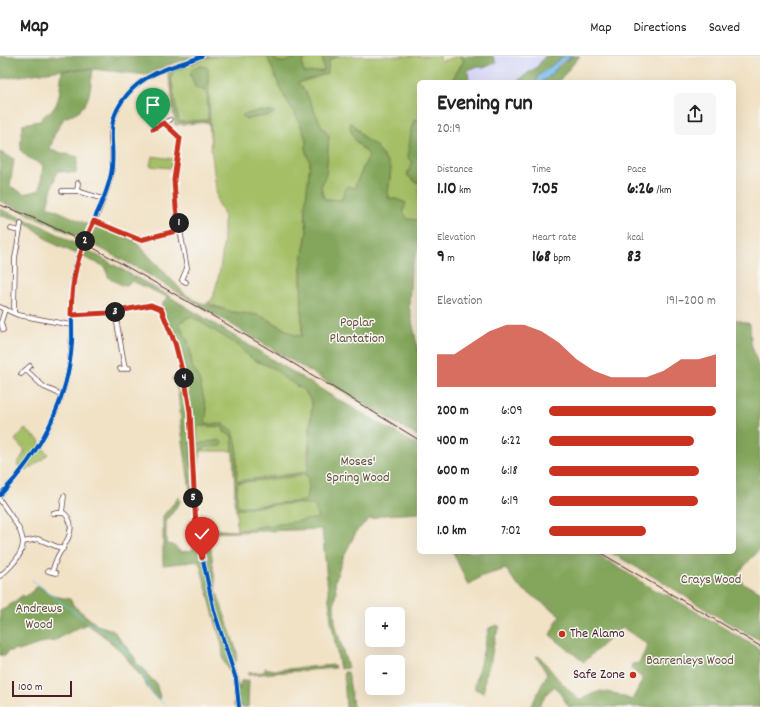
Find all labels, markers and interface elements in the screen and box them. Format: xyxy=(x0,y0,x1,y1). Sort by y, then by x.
text: Map xyxy=(20,14,49,41)
text: Map xyxy=(590,18,612,38)
text: Directions xyxy=(634,18,687,38)
text: Saved xyxy=(709,18,740,38)
pin xyxy=(136,88,170,129)
text: Evening run xyxy=(437,89,533,120)
button: share xyxy=(674,93,716,135)
icon: arrive xyxy=(142,94,164,116)
text: 20:19 xyxy=(437,120,461,139)
text: Distance xyxy=(437,162,473,178)
text: Time xyxy=(532,162,551,178)
text: Pace xyxy=(627,162,646,178)
text: 1.10 xyxy=(437,178,457,202)
text: 7:05 xyxy=(532,178,558,202)
text: 6:26 xyxy=(627,178,654,202)
text: km xyxy=(457,183,471,199)
text: /km xyxy=(654,183,672,199)
pin: 1 xyxy=(169,213,189,233)
text: 1 xyxy=(178,215,180,231)
text: Elevation xyxy=(437,230,475,246)
text: Heart rate xyxy=(532,230,576,246)
text: kcal xyxy=(627,230,644,246)
pin: 2 xyxy=(75,231,95,251)
text: 2 xyxy=(83,233,87,249)
text: 9 xyxy=(437,246,445,270)
text: 168 xyxy=(532,246,551,270)
text: 83 xyxy=(627,246,641,270)
text: m xyxy=(445,251,455,267)
text: bpm xyxy=(551,251,571,267)
text: Elevation xyxy=(437,292,482,311)
text: 191–200 m xyxy=(666,292,716,311)
pin: 3 xyxy=(105,302,125,322)
text: 3 xyxy=(113,304,117,320)
park label: Poplar Plantation xyxy=(330,313,384,349)
pin: 4 xyxy=(174,368,194,388)
text: 4 xyxy=(182,370,186,386)
text: 200 m xyxy=(437,402,469,421)
text: 6:09 xyxy=(501,402,523,421)
text: 400 m xyxy=(437,432,468,451)
text: 6:22 xyxy=(501,432,521,451)
park label: Moses' Spring Wood xyxy=(326,452,390,488)
text: 600 m xyxy=(437,462,469,481)
text: 6:18 xyxy=(501,462,518,481)
pin: 5 xyxy=(183,488,203,508)
text: 5 xyxy=(190,490,196,506)
text: 800 m xyxy=(437,492,468,511)
text: 6:19 xyxy=(501,492,518,511)
pin xyxy=(185,517,219,558)
text: 1.0 km xyxy=(437,522,466,541)
text: 7:02 xyxy=(501,522,521,541)
icon: check xyxy=(191,523,213,545)
park label: Crays Wood xyxy=(681,570,741,590)
park label: Andrews Wood xyxy=(16,599,63,635)
map controls xyxy=(365,607,405,695)
button: + xyxy=(365,607,405,647)
place label: The Alamo xyxy=(570,624,625,644)
marker: The Alamo xyxy=(557,629,567,639)
park label: Barrenleys Wood xyxy=(646,651,734,671)
button: − xyxy=(365,655,405,695)
place label: Safe Zone xyxy=(573,665,625,685)
marker: Safe Zone xyxy=(628,670,638,680)
scale bar xyxy=(12,679,72,698)
text: 100 m xyxy=(18,680,42,696)

